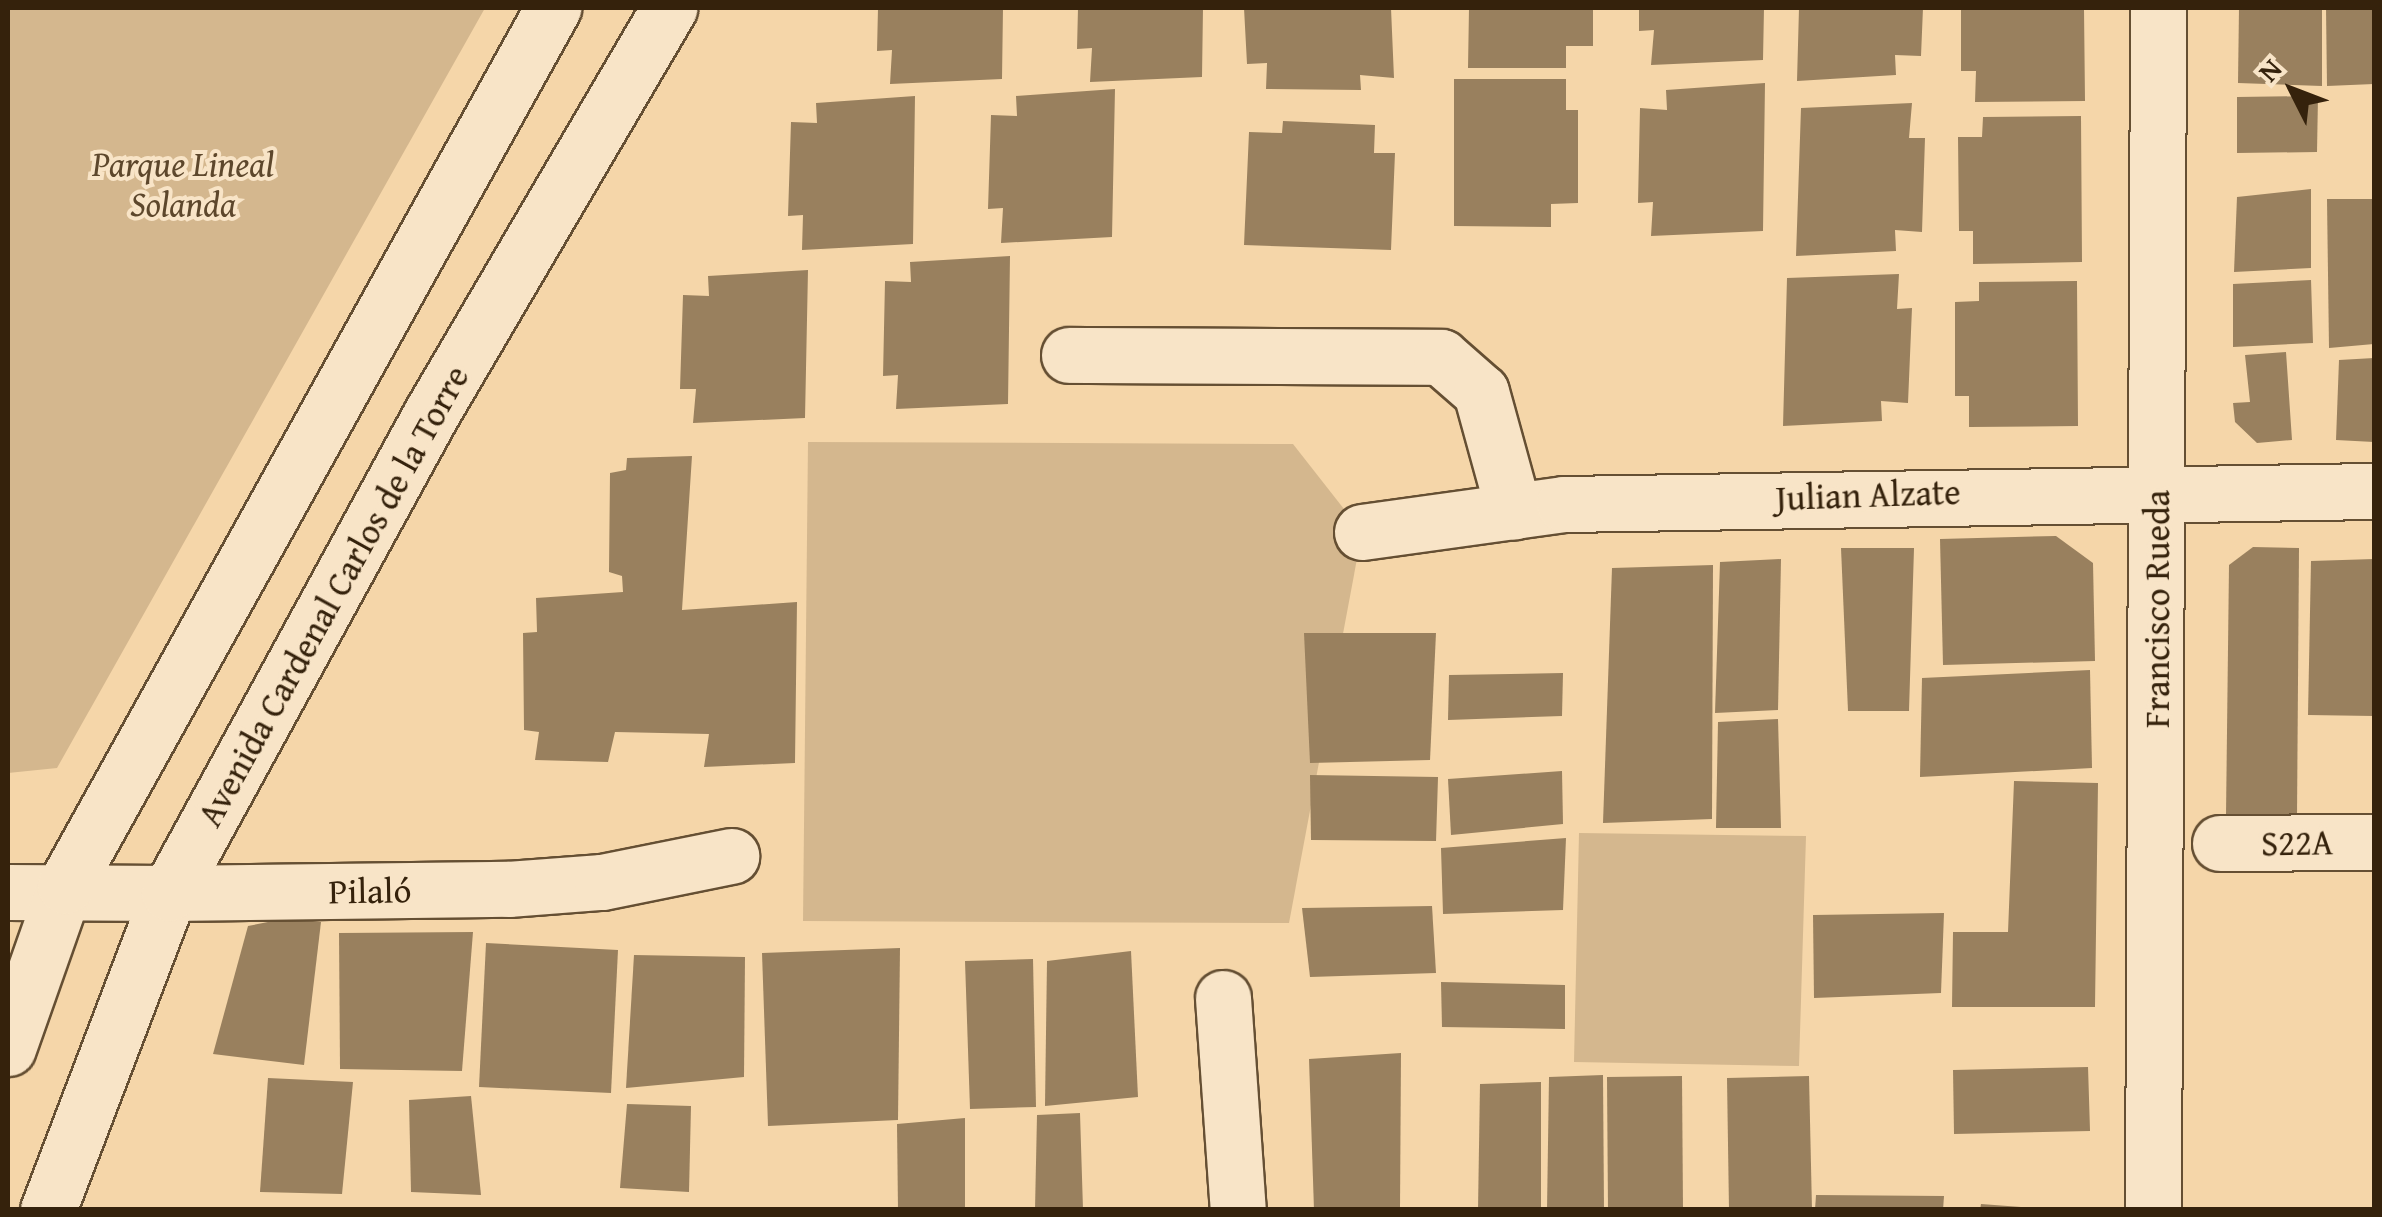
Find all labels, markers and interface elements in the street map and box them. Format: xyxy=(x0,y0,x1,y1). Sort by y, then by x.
north arrow xyxy=(2242,40,2342,140)
text: N xyxy=(2248,49,2291,90)
park label: Parque Lineal Solanda xyxy=(92,143,274,225)
street label: Avenida Cardenal Carlos de la Torre xyxy=(188,358,478,834)
street label: Julian Alzate xyxy=(1775,471,1961,519)
street label: Francisco Rueda xyxy=(2136,490,2178,728)
street label: S22A xyxy=(2261,821,2333,865)
street label: Pilaló xyxy=(328,869,412,913)

